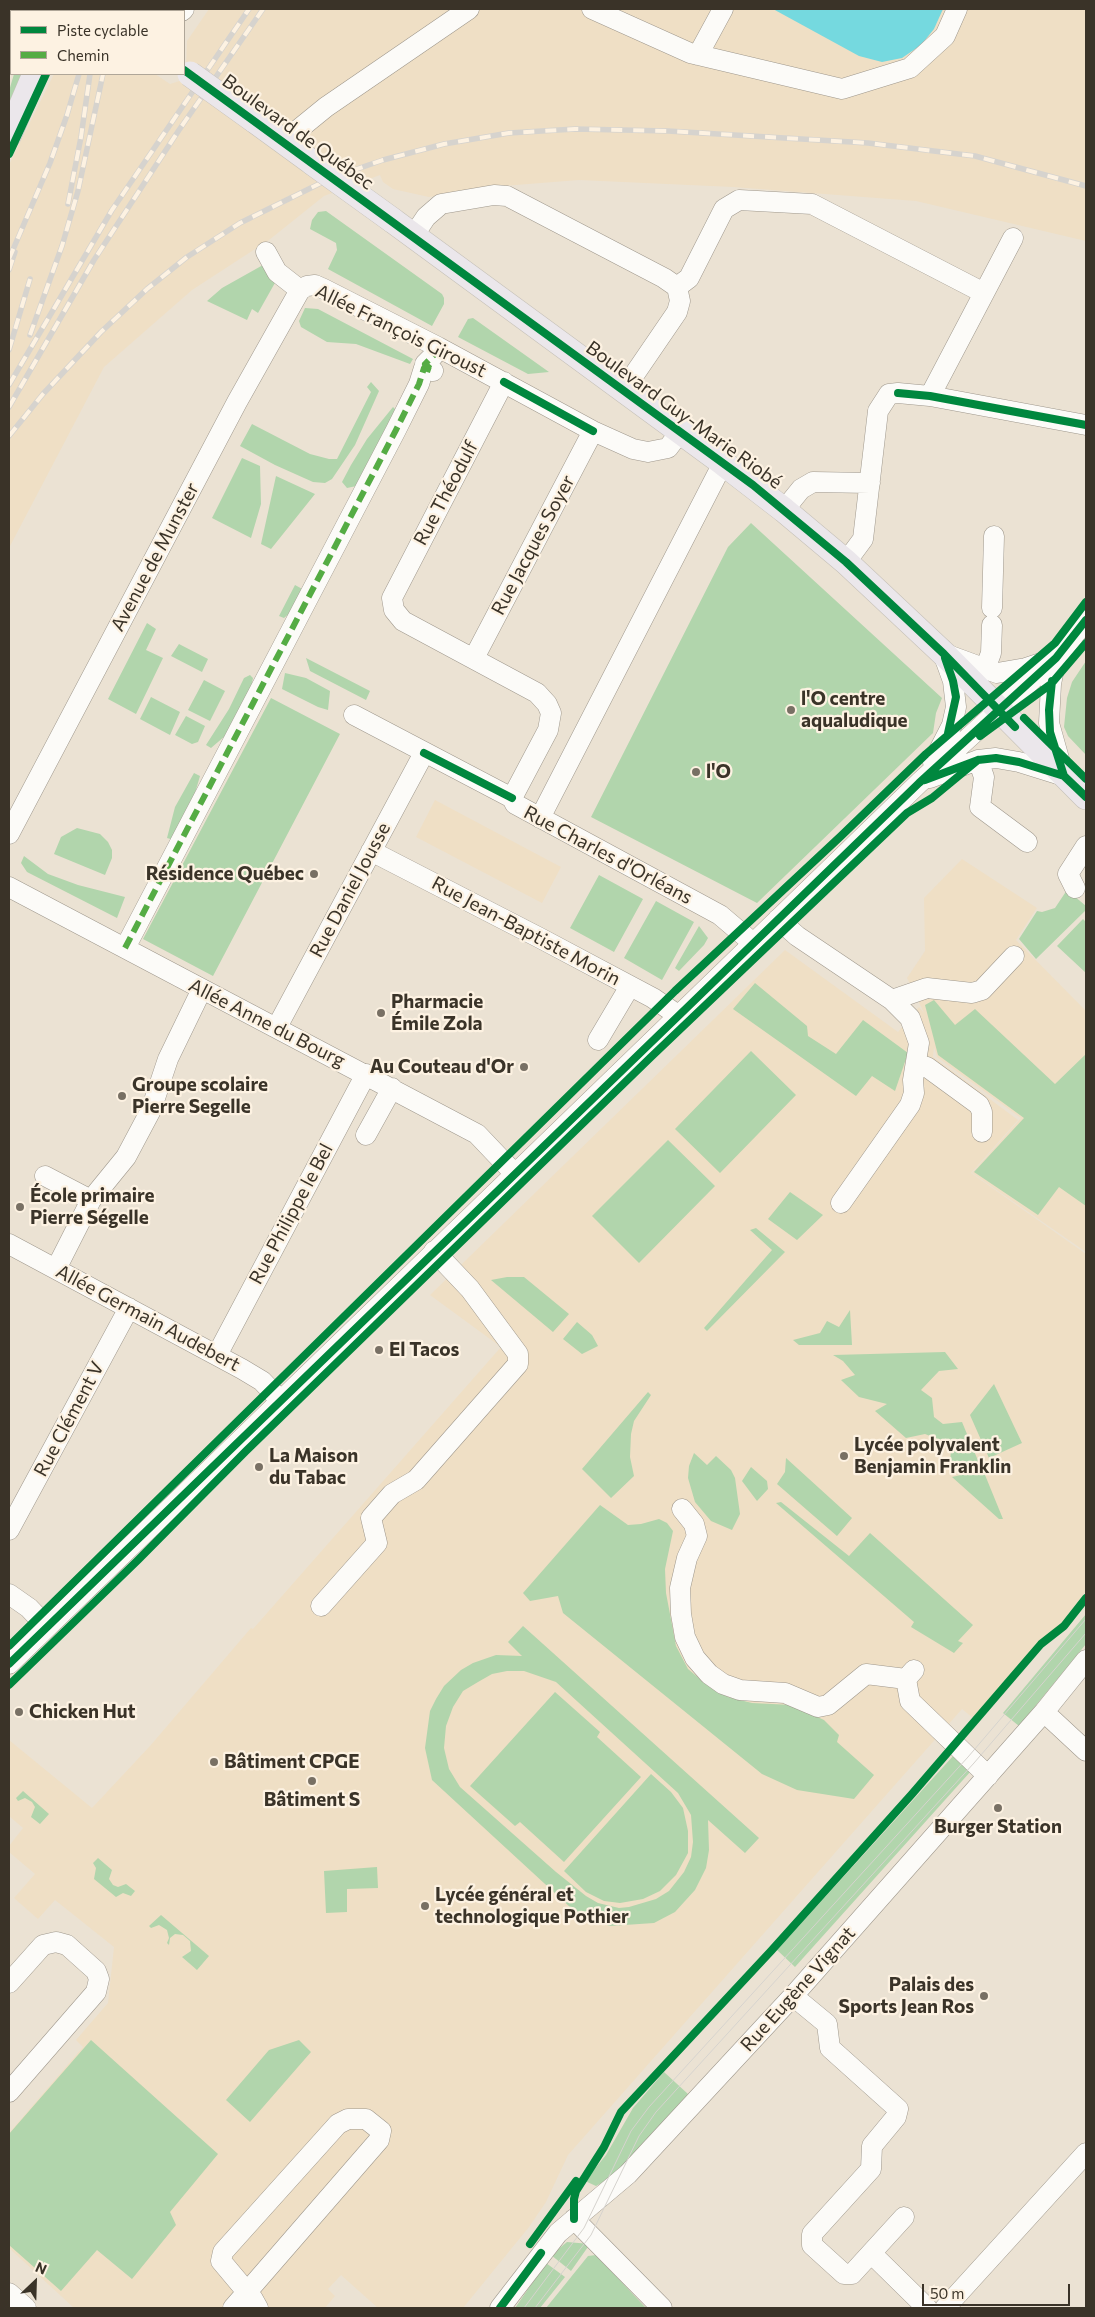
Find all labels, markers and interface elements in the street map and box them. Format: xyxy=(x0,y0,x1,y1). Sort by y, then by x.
legend xyxy=(10,10,185,75)
text: Piste cyclable xyxy=(57,21,148,39)
text: Chemin xyxy=(57,46,109,64)
street label: Boulevard de Québec xyxy=(218,69,378,195)
street label: Allée François Giroust xyxy=(312,280,490,382)
street label: Boulevard Guy-Marie Riobé xyxy=(581,336,787,494)
street label: Rue Théodulf xyxy=(409,437,483,549)
street label: Rue Jacques Soyer xyxy=(487,471,579,619)
street label: Avenue de Munster xyxy=(106,479,204,635)
place label: l'O centre aqualudique xyxy=(801,688,907,732)
marker: l'O centre aqualudique xyxy=(785,704,797,716)
place label: l'O xyxy=(706,761,731,783)
marker: l'O xyxy=(690,766,702,778)
street label: Rue Charles d'Orléans xyxy=(520,801,696,909)
street label: Rue Daniel Jousse xyxy=(305,818,395,962)
place label: Résidence Québec xyxy=(146,863,304,885)
marker: Résidence Québec xyxy=(308,868,320,880)
street label: Rue Jean-Baptiste Morin xyxy=(428,872,624,990)
street label: Allée Anne du Bourg xyxy=(185,974,349,1072)
place label: Pharmacie Émile Zola xyxy=(391,991,483,1035)
marker: Pharmacie Émile Zola xyxy=(375,1007,387,1019)
place label: Au Couteau d'Or xyxy=(370,1056,514,1078)
marker: Au Couteau d'Or xyxy=(518,1061,530,1073)
place label: Groupe scolaire Pierre Segelle xyxy=(132,1074,268,1118)
marker: Groupe scolaire Pierre Segelle xyxy=(116,1090,128,1102)
street label: Rue Philippe le Bel xyxy=(244,1140,338,1288)
place label: École primaire Pierre Ségelle xyxy=(30,1185,155,1229)
marker: École primaire Pierre Ségelle xyxy=(14,1201,26,1213)
street label: Allée Germain Audebert xyxy=(52,1260,244,1376)
place label: El Tacos xyxy=(389,1339,459,1361)
marker: El Tacos xyxy=(373,1344,385,1356)
street label: Rue Clément V xyxy=(29,1358,109,1480)
place label: Lycée polyvalent Benjamin Franklin xyxy=(854,1434,1011,1478)
place label: La Maison du Tabac xyxy=(269,1445,358,1489)
marker: Lycée polyvalent Benjamin Franklin xyxy=(838,1450,850,1462)
marker: La Maison du Tabac xyxy=(253,1461,265,1473)
place label: Chicken Hut xyxy=(29,1701,136,1723)
marker: Chicken Hut xyxy=(13,1706,25,1718)
place label: Bâtiment CPGE xyxy=(224,1751,360,1773)
marker: Bâtiment CPGE xyxy=(208,1756,220,1768)
marker: Bâtiment S xyxy=(306,1775,318,1787)
place label: Bâtiment S xyxy=(264,1789,360,1811)
marker: Burger Station xyxy=(992,1802,1004,1814)
place label: Burger Station xyxy=(934,1816,1062,1838)
place label: Lycée général et technologique Pothier xyxy=(435,1884,629,1928)
marker: Lycée général et technologique Pothier xyxy=(419,1900,431,1912)
street label: Rue Eugène Vignat xyxy=(736,1922,860,2056)
place label: Palais des Sports Jean Ros xyxy=(838,1974,974,2018)
marker: Palais des Sports Jean Ros xyxy=(978,1990,990,2002)
north arrow xyxy=(10,2257,60,2307)
text: N xyxy=(33,2258,50,2278)
scale bar xyxy=(925,2274,1072,2306)
text: 50 m xyxy=(930,2284,964,2302)

